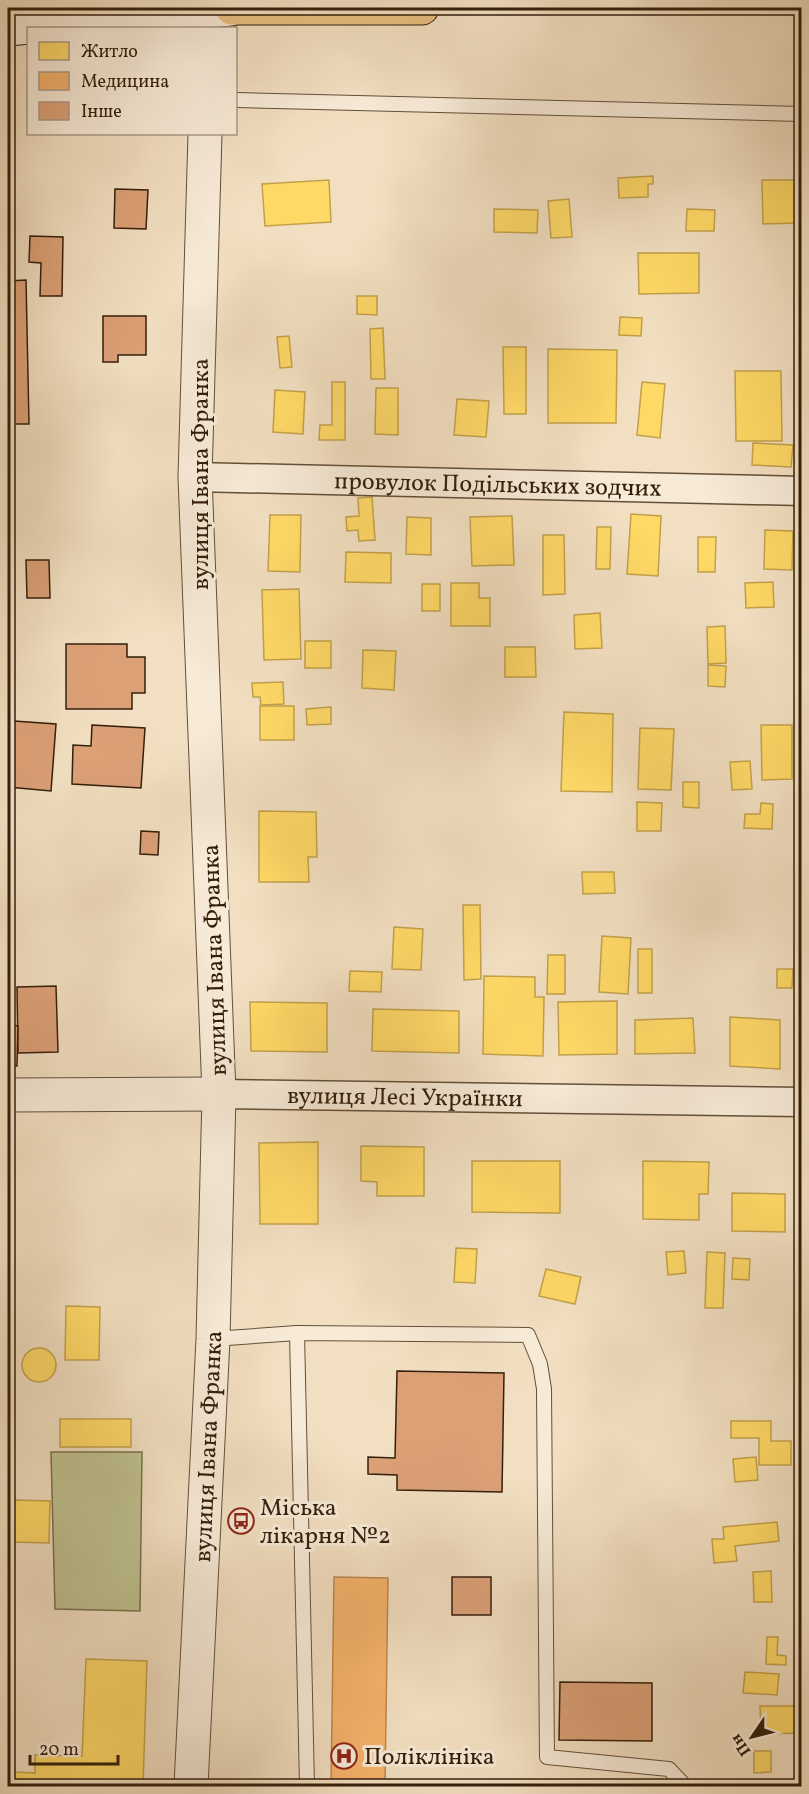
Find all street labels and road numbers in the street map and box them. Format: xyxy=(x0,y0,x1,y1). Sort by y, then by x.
street label: вулиця Івана Франка xyxy=(185,358,219,590)
street label: провулок Подільських зодчих xyxy=(334,465,662,507)
street label: вулиця Івана Франка xyxy=(195,844,237,1076)
street label: вулиця Лесі Українки xyxy=(287,1080,523,1117)
street label: вулиця Івана Франка xyxy=(187,1330,232,1563)

